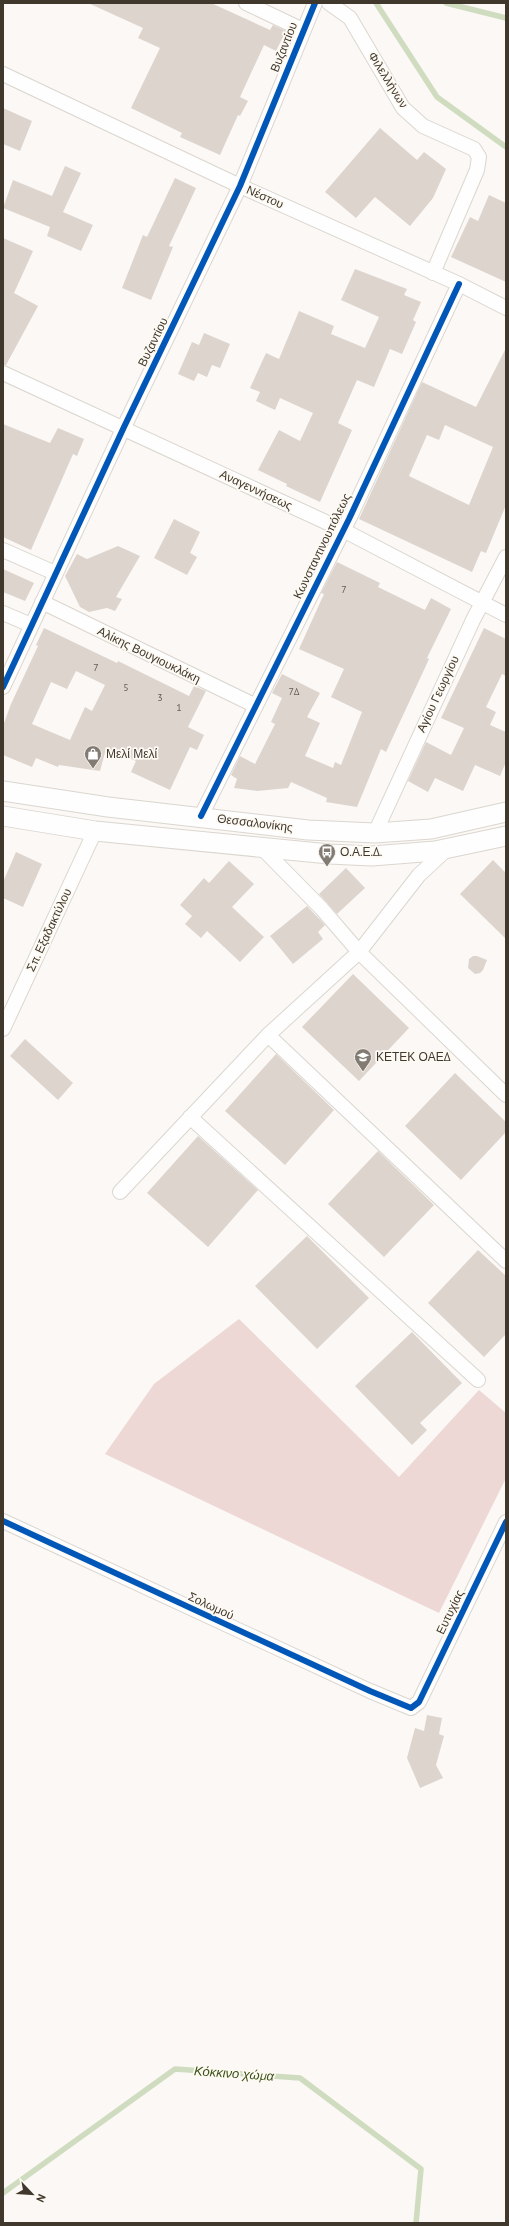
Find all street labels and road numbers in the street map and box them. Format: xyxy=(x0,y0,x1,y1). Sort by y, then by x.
street label: Βυζαντίου xyxy=(267,20,300,74)
street label: Φιλελλήνων xyxy=(365,49,412,111)
street label: Νέστου xyxy=(244,182,286,211)
street label: Βυζαντίου xyxy=(134,315,171,369)
street label: Αναγεννήσεως xyxy=(217,466,295,513)
street label: Κωνσταντινουπόλεως xyxy=(289,490,354,601)
street label: Αλίκης Βουγιουκλάκη xyxy=(95,623,203,686)
street label: Αγίου Γεωργίου xyxy=(413,653,462,735)
street label: Θεσσαλονίκης xyxy=(216,810,294,835)
street label: Σπ. Εξαδακτύλου xyxy=(23,886,74,974)
street label: Ευτυχίας xyxy=(432,1587,467,1636)
street label: Σολωμού xyxy=(186,1588,237,1623)

